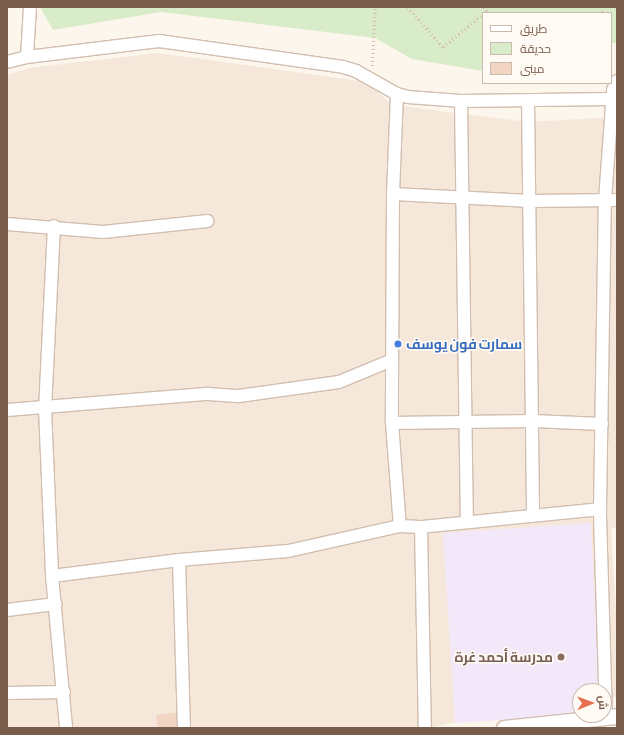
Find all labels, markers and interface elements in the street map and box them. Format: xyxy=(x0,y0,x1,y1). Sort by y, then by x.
legend xyxy=(482,12,612,84)
text: طريق xyxy=(520,22,547,36)
text: حديقة xyxy=(520,42,551,56)
text: مبنى xyxy=(520,62,545,76)
place label: سمارت فون يوسف xyxy=(406,336,522,352)
marker: سمارت فون يوسف xyxy=(393,339,403,349)
place label: مدرسة أحمد غرة xyxy=(454,649,553,665)
marker: مدرسة أحمد غرة xyxy=(556,652,566,662)
north arrow xyxy=(572,683,612,723)
text: ش xyxy=(597,696,609,710)

